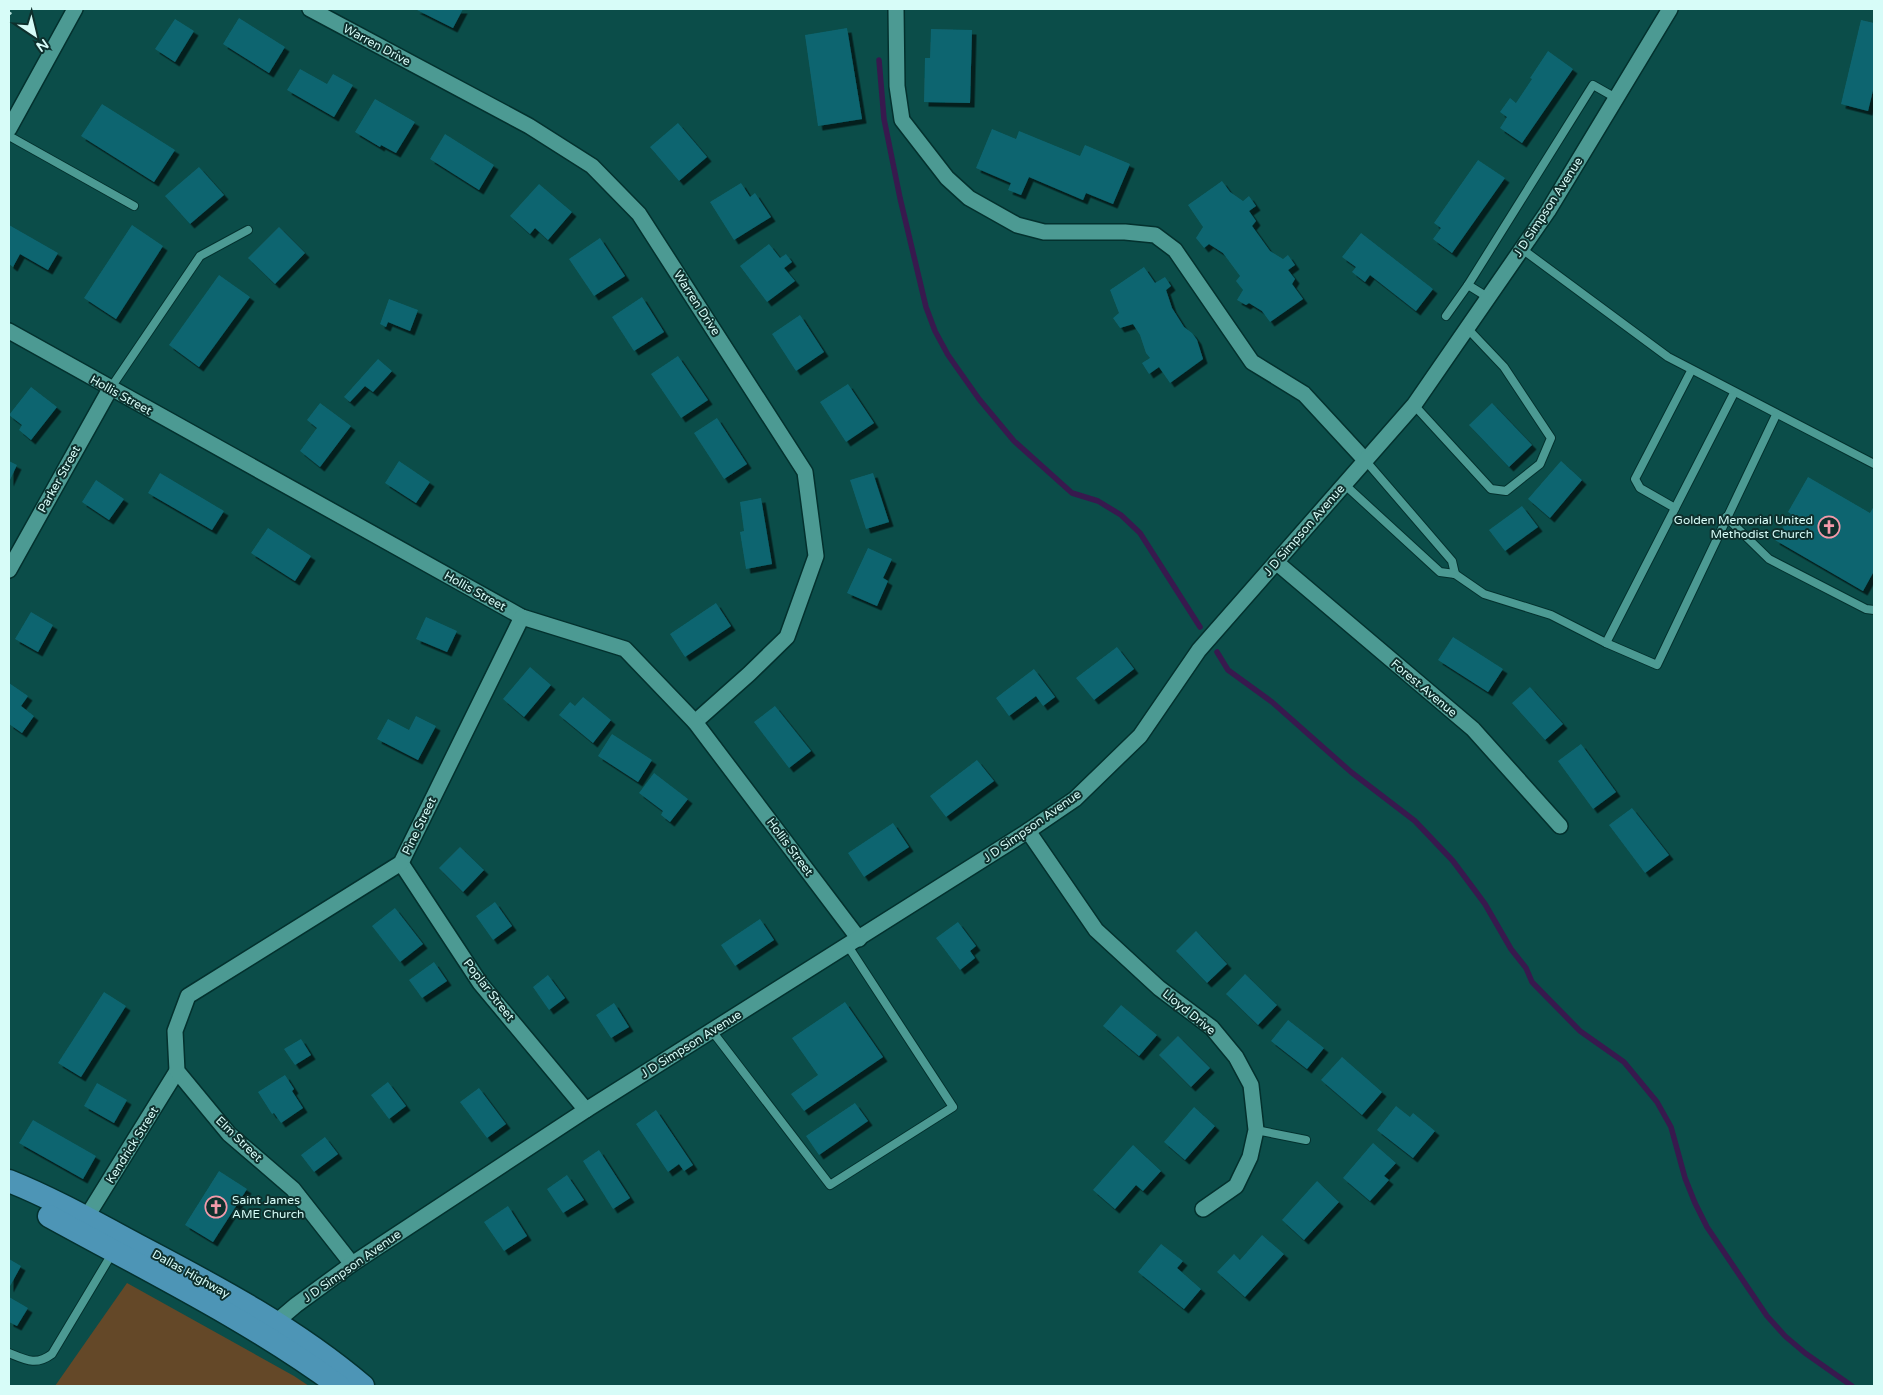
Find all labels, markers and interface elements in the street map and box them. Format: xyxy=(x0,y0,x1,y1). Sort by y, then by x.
north arrow xyxy=(10,10,60,60)
street label: Warren Drive xyxy=(341,21,413,69)
text: N xyxy=(33,35,52,55)
street label: J D Simpson Avenue xyxy=(1511,154,1586,260)
street label: Warren Drive xyxy=(671,268,723,338)
street label: Hollis Street xyxy=(88,372,155,418)
street label: Parker Street xyxy=(35,443,83,515)
street label: J D Simpson Avenue xyxy=(1261,481,1348,578)
place label: Golden Memorial United Methodist Church xyxy=(1674,513,1813,541)
church icon: Golden Memorial United Methodist Church xyxy=(1817,515,1841,539)
street label: Hollis Street xyxy=(442,568,509,614)
street label: Forest Avenue xyxy=(1388,656,1460,720)
street label: J D Simpson Avenue xyxy=(980,787,1084,865)
street label: Pine Street xyxy=(399,794,439,857)
street label: Hollis Street xyxy=(764,815,816,879)
street label: Poplar Street xyxy=(461,956,518,1024)
street label: Lloyd Drive xyxy=(1160,987,1218,1038)
street label: J D Simpson Avenue xyxy=(638,1007,744,1081)
street label: Kendrick Street xyxy=(103,1104,161,1186)
street label: Elm Street xyxy=(213,1113,265,1165)
place label: Saint James AME Church xyxy=(232,1193,304,1221)
church icon: Saint James AME Church xyxy=(204,1195,228,1219)
street label: J D Simpson Avenue xyxy=(300,1227,404,1305)
street label: Dallas Highway xyxy=(150,1247,233,1301)

